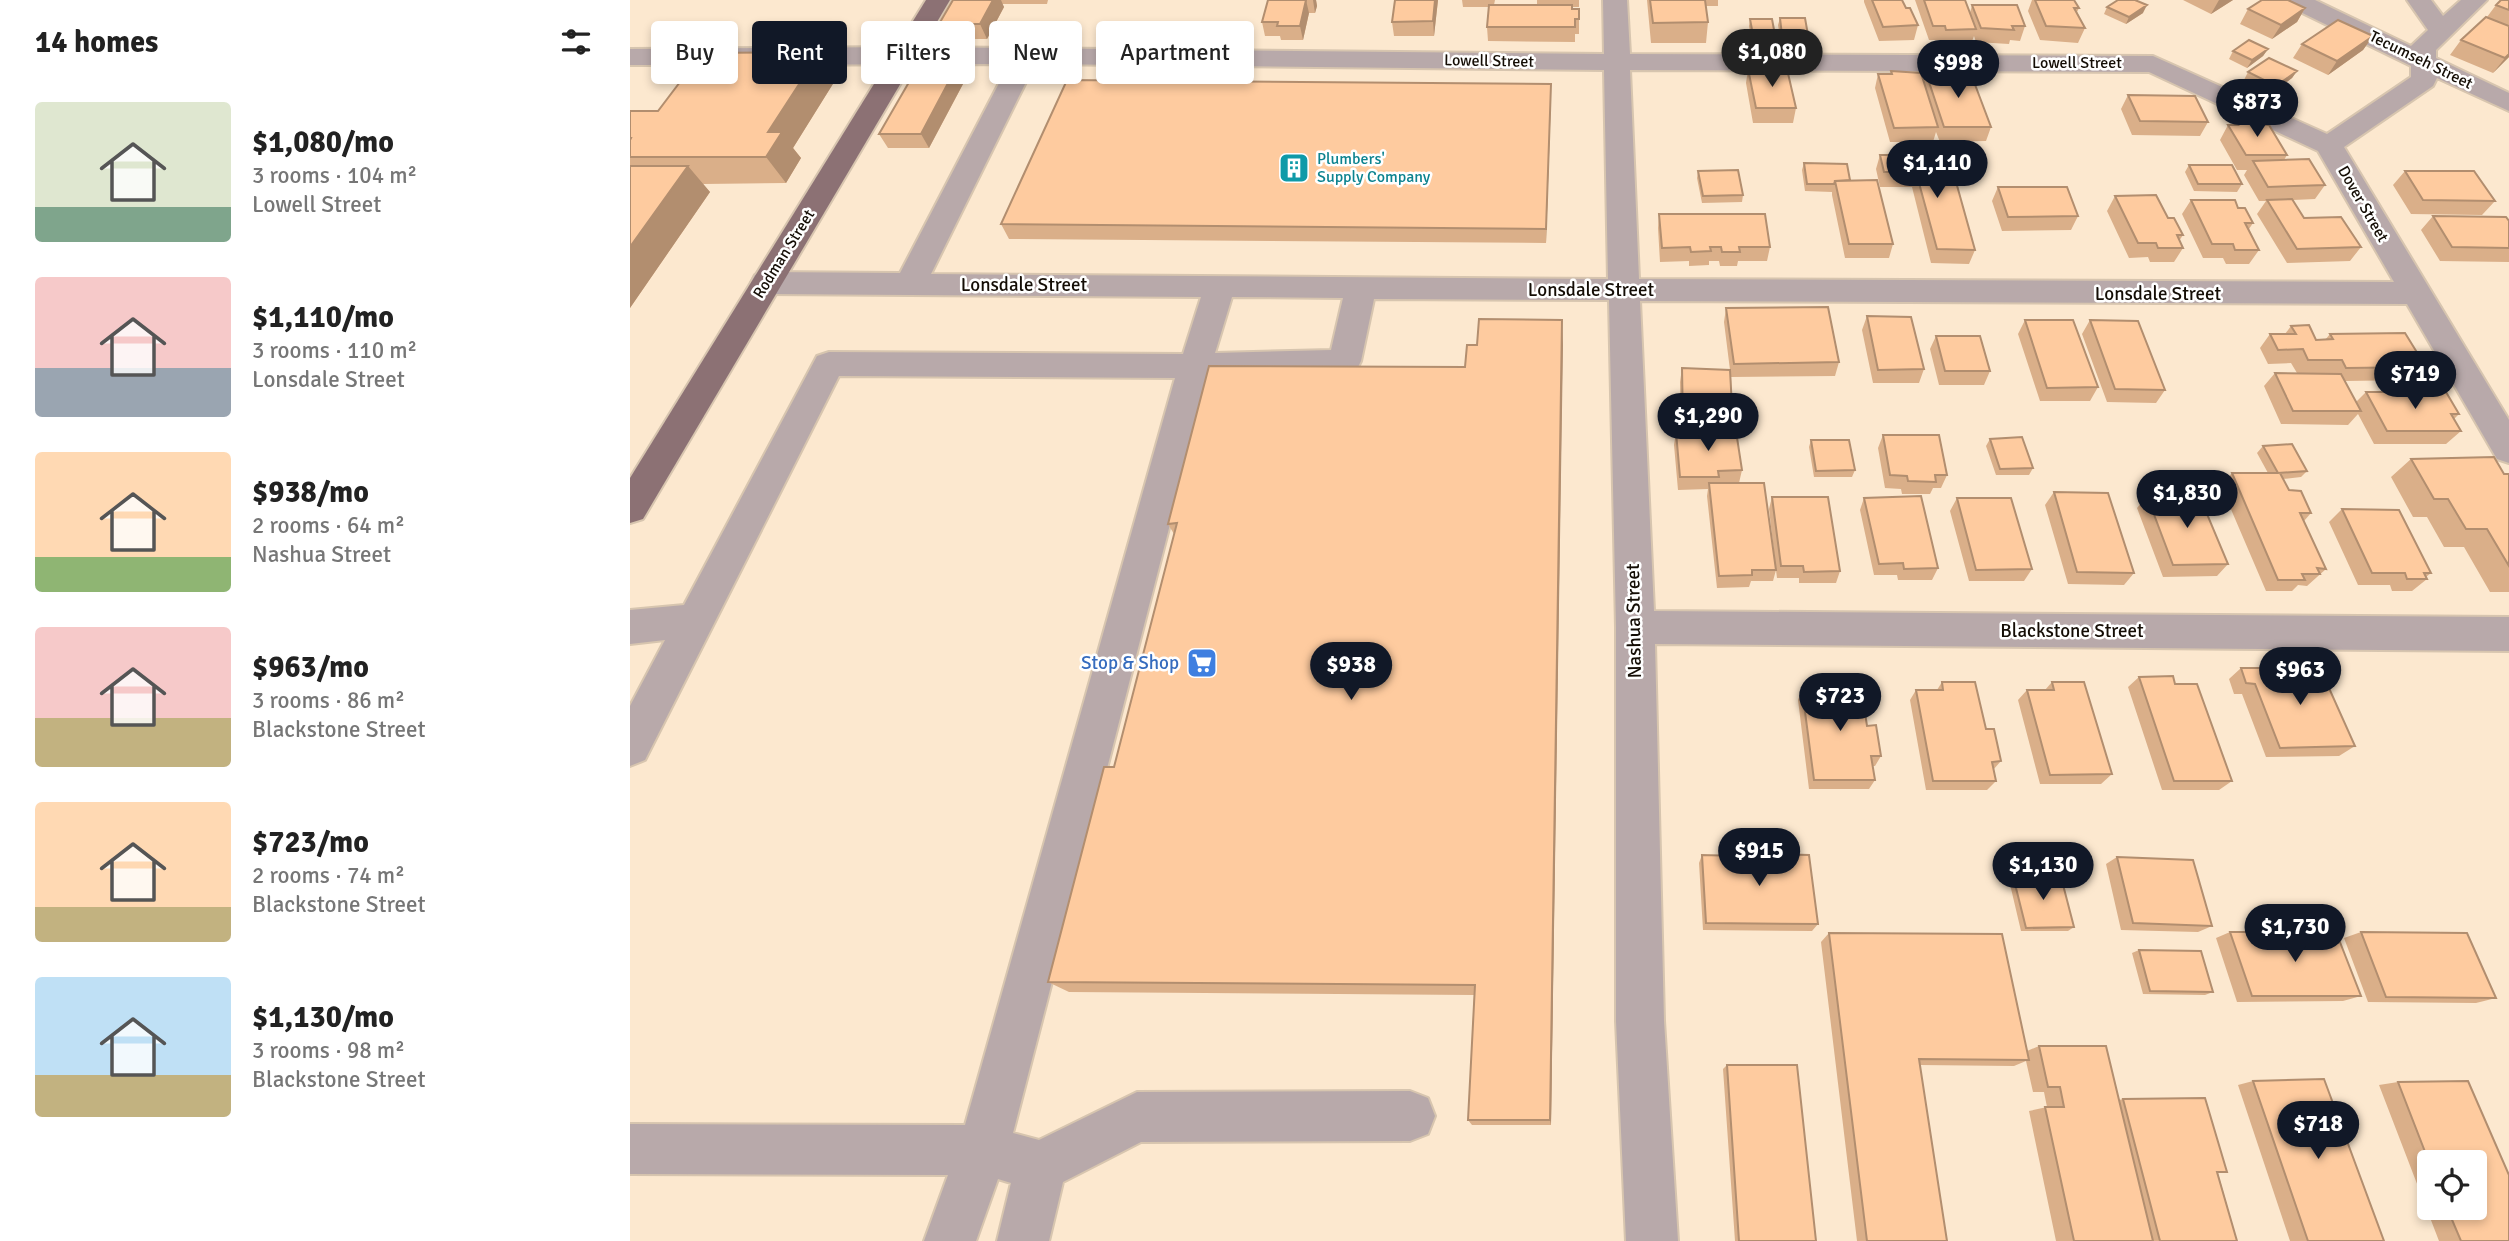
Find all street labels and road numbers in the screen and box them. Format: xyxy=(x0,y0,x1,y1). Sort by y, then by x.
street label: Tecumseh Street xyxy=(2366,26,2476,94)
street label: Lowell Street xyxy=(1444,50,1535,72)
street label: Lowell Street xyxy=(2032,53,2122,73)
street label: Dover Street xyxy=(2333,162,2393,246)
street label: Rodman Street xyxy=(749,206,819,302)
street label: Lonsdale Street xyxy=(961,273,1087,297)
street label: Lonsdale Street xyxy=(1528,278,1654,302)
street label: Lonsdale Street xyxy=(2095,282,2221,306)
street label: Nashua Street xyxy=(1621,563,1647,679)
street label: Blackstone Street xyxy=(2000,619,2144,643)

